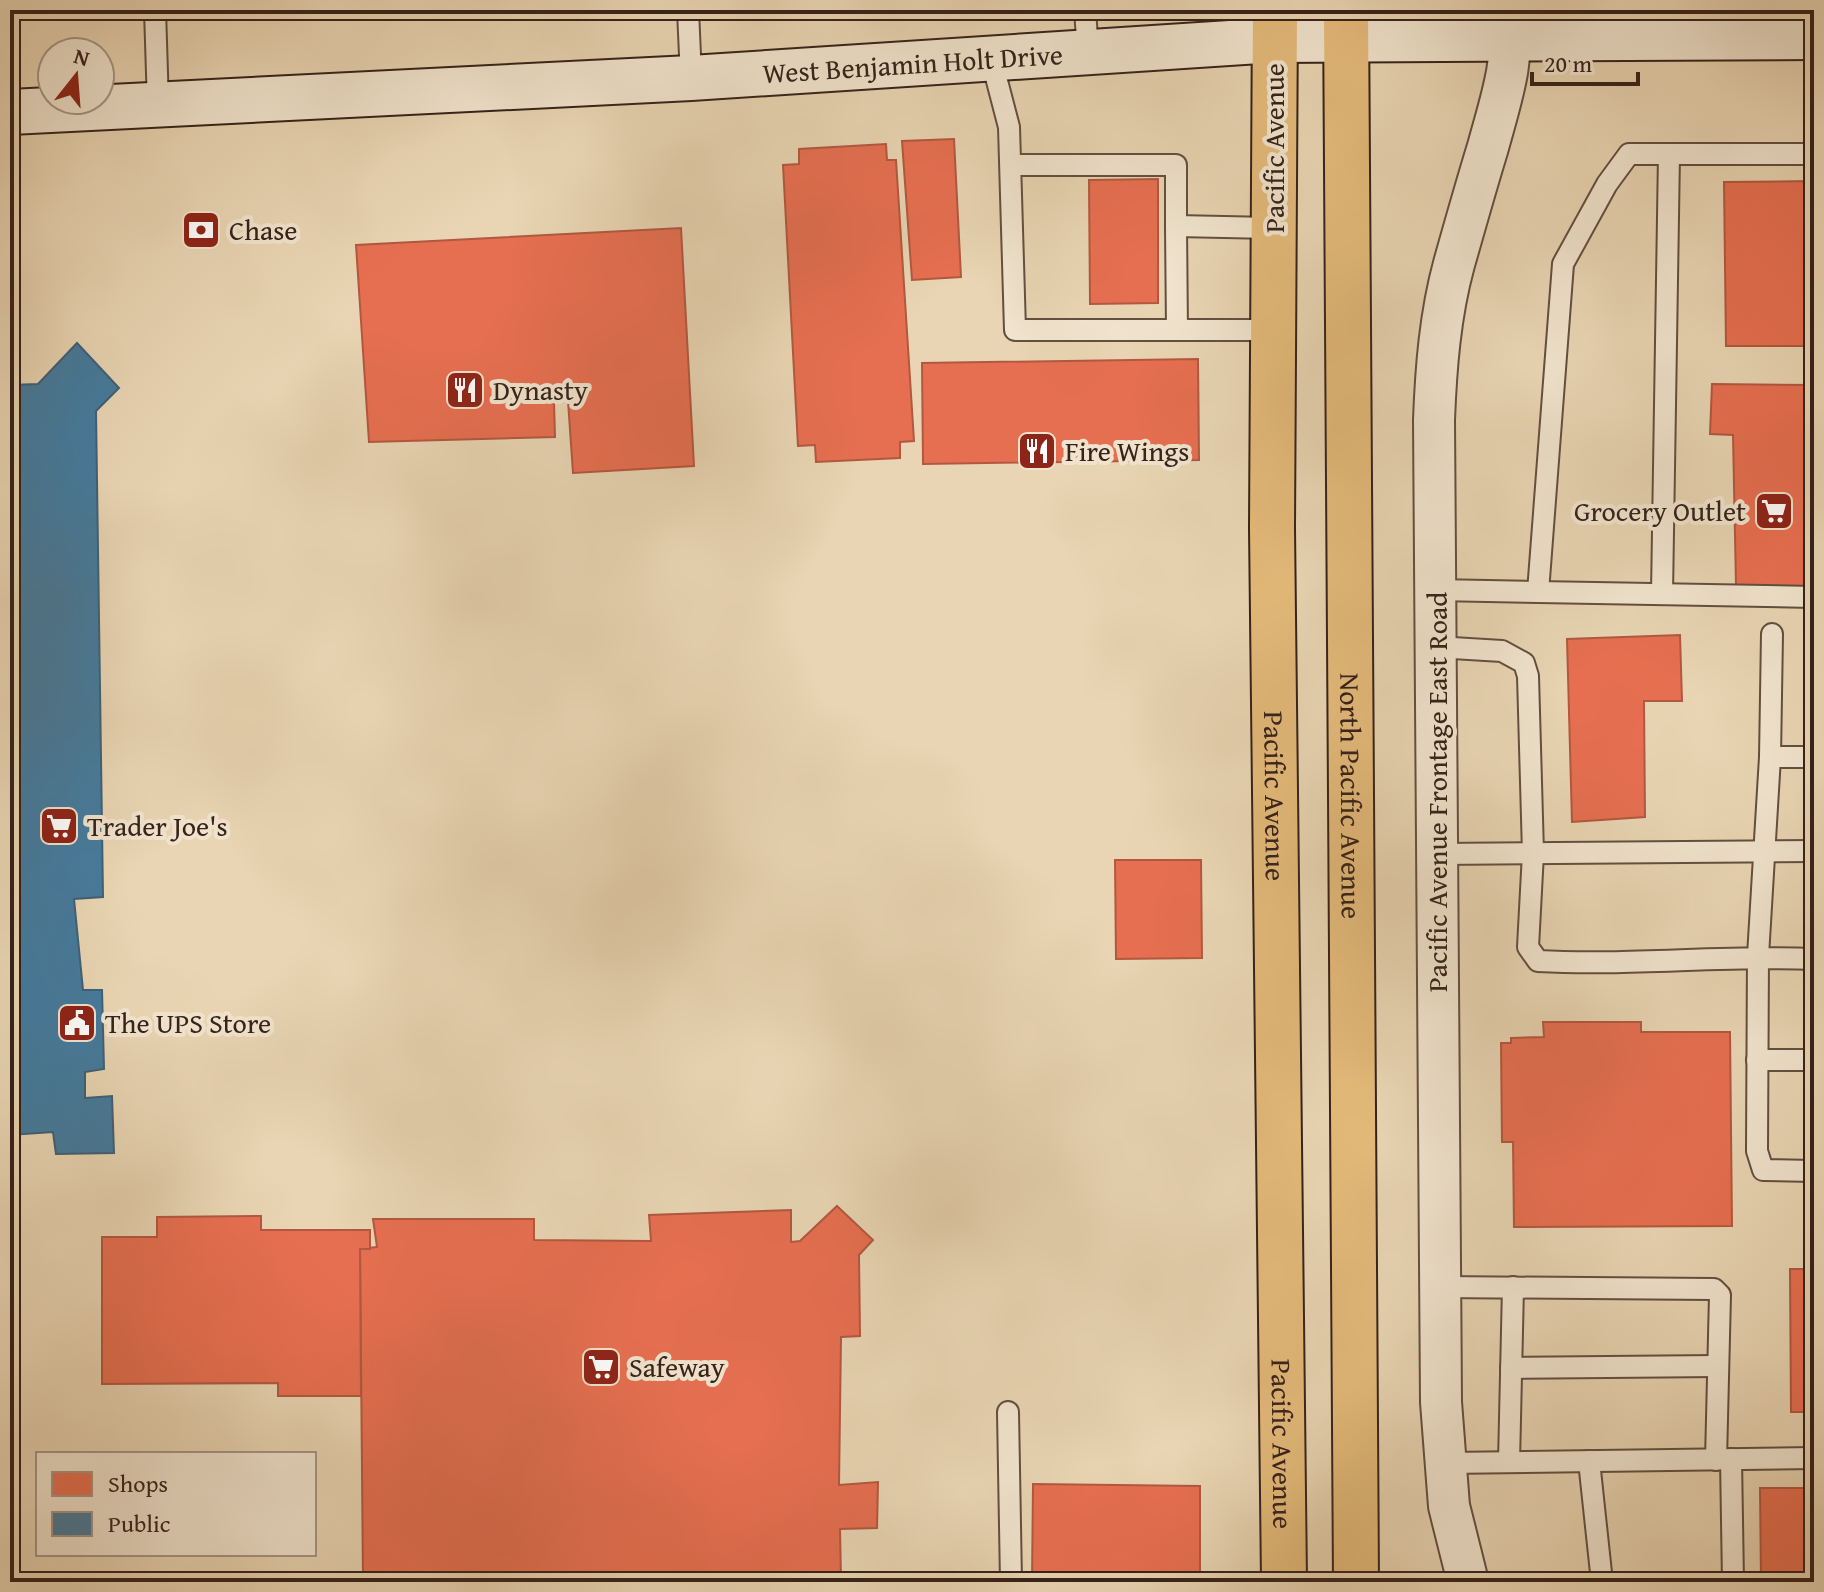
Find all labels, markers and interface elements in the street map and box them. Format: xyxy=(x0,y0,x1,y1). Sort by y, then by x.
street label: West Benjamin Holt Drive xyxy=(761,33,1064,93)
north arrow xyxy=(36,36,116,116)
scale bar xyxy=(1532,36,1638,86)
text: N xyxy=(70,39,94,74)
text: 20 m xyxy=(1544,46,1592,81)
street label: Pacific Avenue xyxy=(1253,63,1294,233)
bank icon: Chase xyxy=(180,209,222,251)
place label: Chase xyxy=(229,209,297,250)
restaurant icon: Dynasty xyxy=(444,369,486,411)
place label: Dynasty xyxy=(493,369,588,410)
restaurant icon: Fire Wings xyxy=(1016,430,1058,472)
place label: Fire Wings xyxy=(1065,430,1189,471)
place label: Grocery Outlet xyxy=(1574,490,1746,531)
supermarket icon: Grocery Outlet xyxy=(1753,490,1795,532)
street label: Pacific Avenue Frontage East Road xyxy=(1416,592,1457,992)
street label: North Pacific Avenue xyxy=(1330,673,1373,919)
street label: Pacific Avenue xyxy=(1254,711,1297,881)
supermarket icon: Trader Joe's xyxy=(38,805,80,847)
place label: Trader Joe's xyxy=(87,805,228,846)
public building icon: The UPS Store xyxy=(56,1002,98,1044)
place label: The UPS Store xyxy=(105,1002,271,1043)
supermarket icon: Safeway xyxy=(580,1346,622,1388)
place label: Safeway xyxy=(629,1346,725,1387)
street label: Pacific Avenue xyxy=(1261,1359,1304,1529)
legend xyxy=(36,1452,316,1556)
text: Shops xyxy=(108,1466,168,1501)
text: Public xyxy=(108,1506,171,1541)

